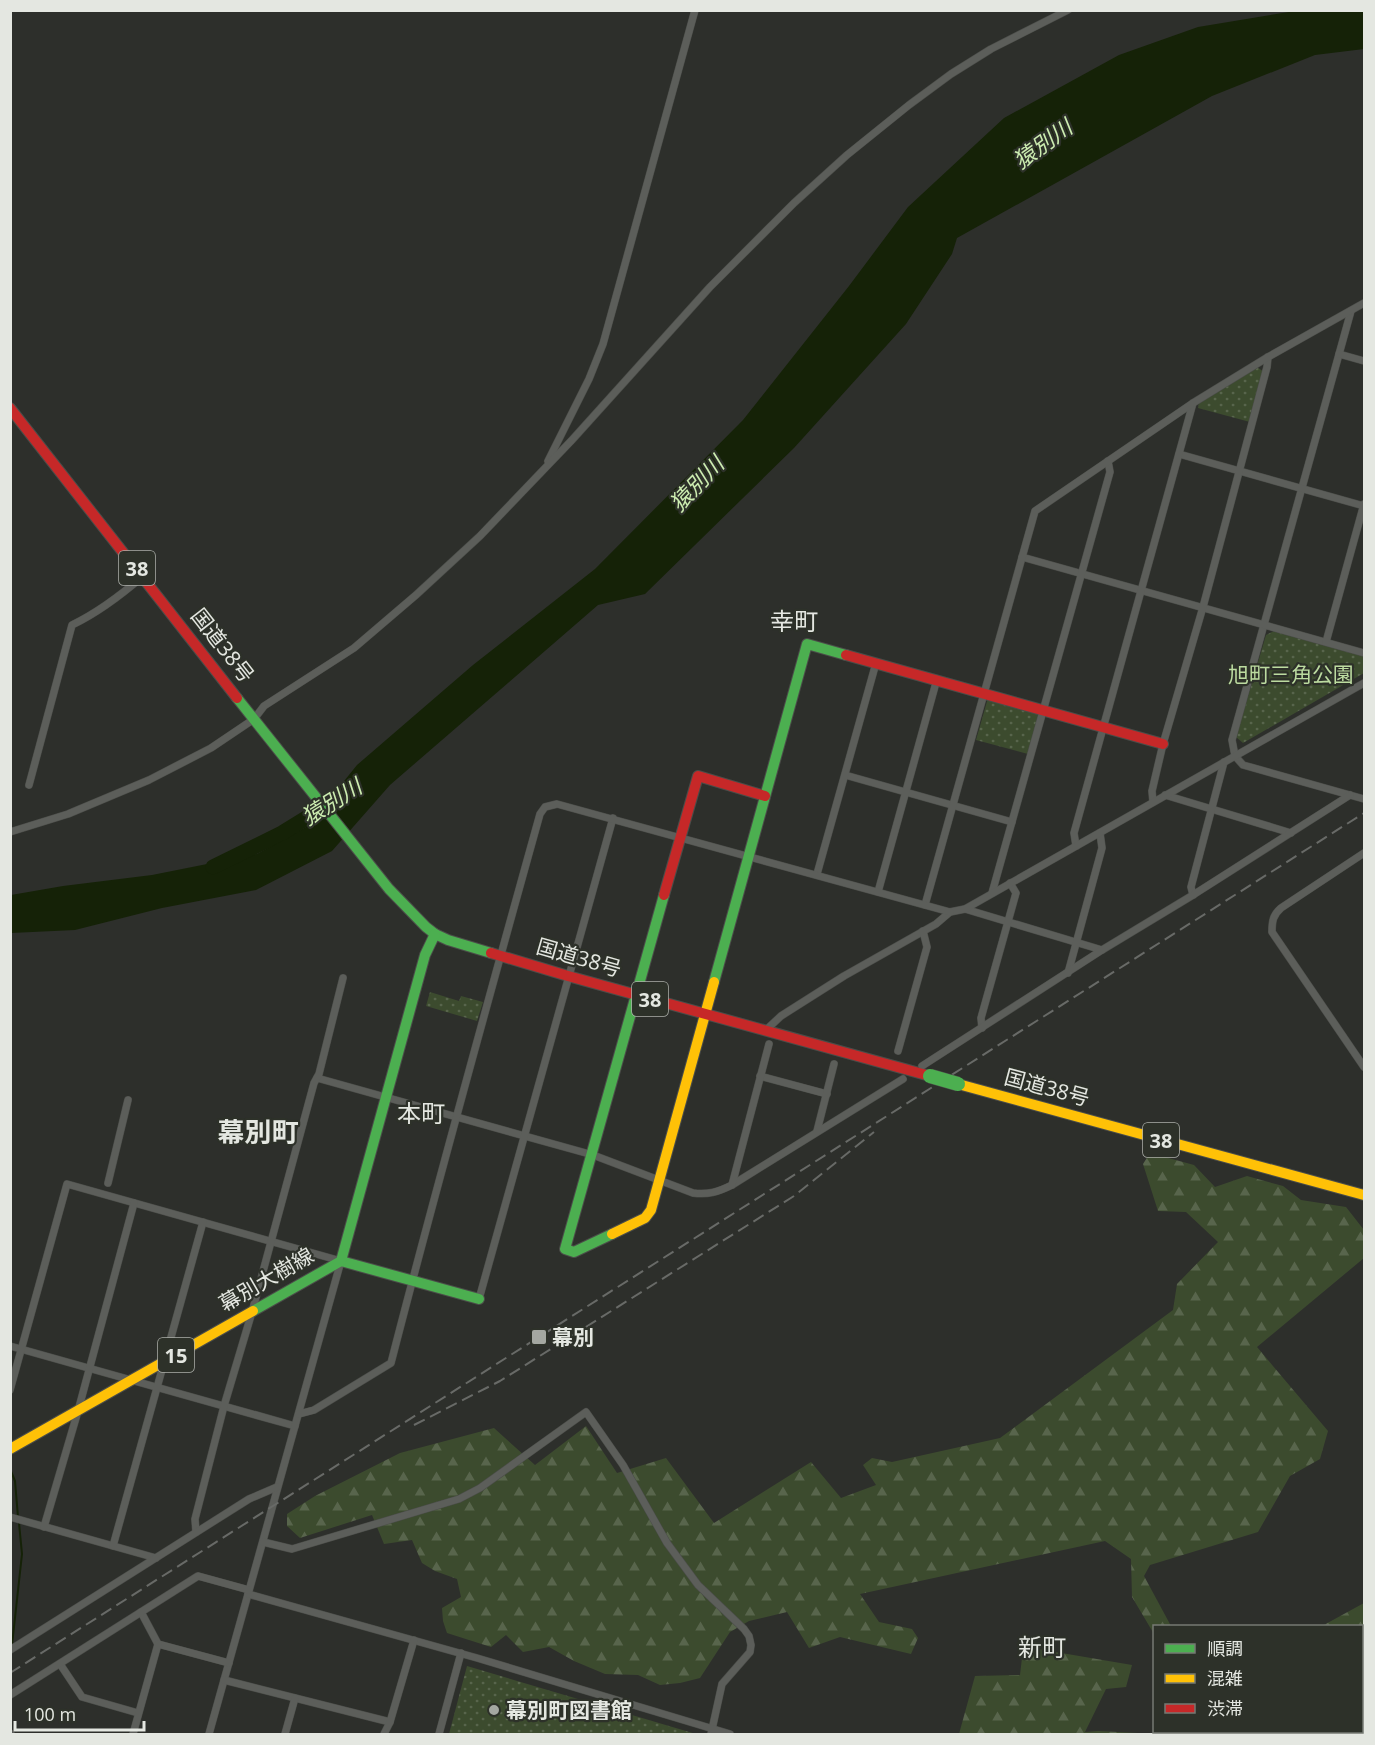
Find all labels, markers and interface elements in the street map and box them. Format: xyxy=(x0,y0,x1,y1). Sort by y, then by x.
water label: 猿別川 xyxy=(1006,110,1079,175)
water label: 猿別川 xyxy=(662,447,731,517)
road number: 38 xyxy=(119,551,155,585)
street label: 国道38号 xyxy=(185,602,261,688)
district label: 幸町 xyxy=(770,604,818,637)
park label: 旭町三角公園 xyxy=(1228,660,1354,688)
water label: 猿別川 xyxy=(295,770,369,831)
street label: 国道38号 xyxy=(533,932,625,982)
road number: 38 xyxy=(632,982,668,1016)
street label: 国道38号 xyxy=(1001,1062,1093,1112)
district label: 本町 xyxy=(397,1096,445,1129)
district label: 幕別町 xyxy=(218,1113,299,1150)
road number: 38 xyxy=(1143,1123,1179,1157)
street label: 幕別大樹線 xyxy=(214,1241,318,1317)
place label: 幕別 xyxy=(552,1323,594,1351)
marker: 幕別 xyxy=(530,1328,548,1346)
road number: 15 xyxy=(158,1338,194,1372)
legend xyxy=(1153,1625,1363,1733)
district label: 新町 xyxy=(1018,1630,1066,1663)
text: 順調 xyxy=(1207,1636,1243,1660)
text: 混雑 xyxy=(1207,1666,1243,1690)
scale bar xyxy=(15,1694,144,1732)
place label: 幕別町図書館 xyxy=(506,1696,632,1724)
text: 渋滞 xyxy=(1207,1696,1243,1720)
text: 100 m xyxy=(24,1702,76,1726)
marker: 幕別町図書館 xyxy=(487,1703,501,1717)

